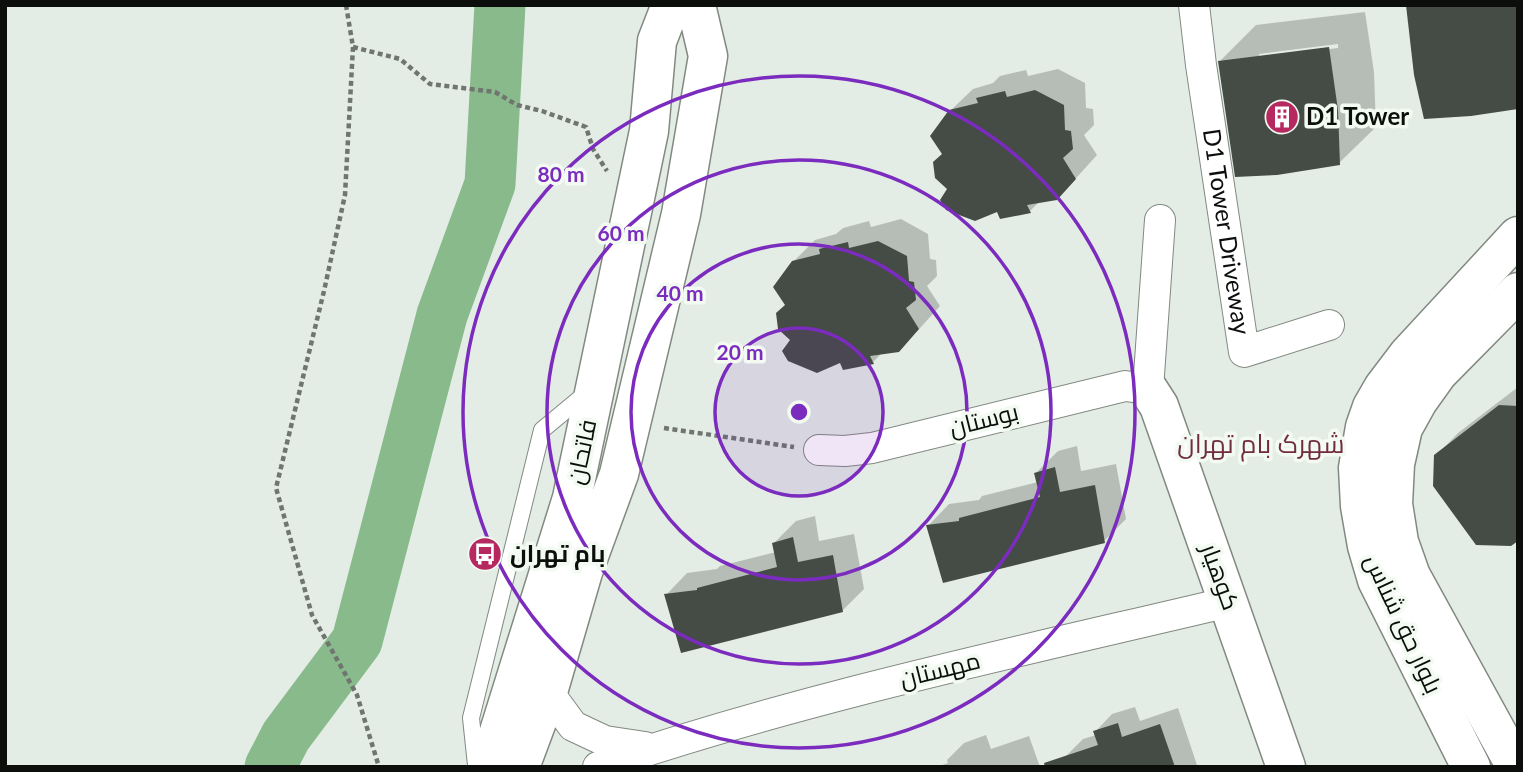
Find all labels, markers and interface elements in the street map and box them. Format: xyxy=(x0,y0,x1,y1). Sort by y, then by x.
building icon: D1 Tower xyxy=(1263,98,1301,136)
place label: D1 Tower xyxy=(1306,101,1409,130)
street label: D1 Tower Driveway xyxy=(1198,127,1257,337)
text: 80 m xyxy=(537,161,585,186)
text: 60 m xyxy=(597,220,645,245)
text: 40 m xyxy=(656,280,704,305)
text: 20 m xyxy=(716,339,764,364)
street label: بوستان xyxy=(946,396,1021,442)
centre of rings xyxy=(787,400,811,424)
street label: فاتحان xyxy=(560,417,603,487)
district label: شهرک بام تهران xyxy=(1177,427,1345,462)
bus stop icon: بام تهران xyxy=(466,535,504,573)
street label: کوهیار xyxy=(1195,537,1247,614)
place label: بام تهران xyxy=(510,538,606,570)
street label: بلوار حق شناس xyxy=(1358,549,1449,699)
street label: مهستان xyxy=(896,645,983,694)

